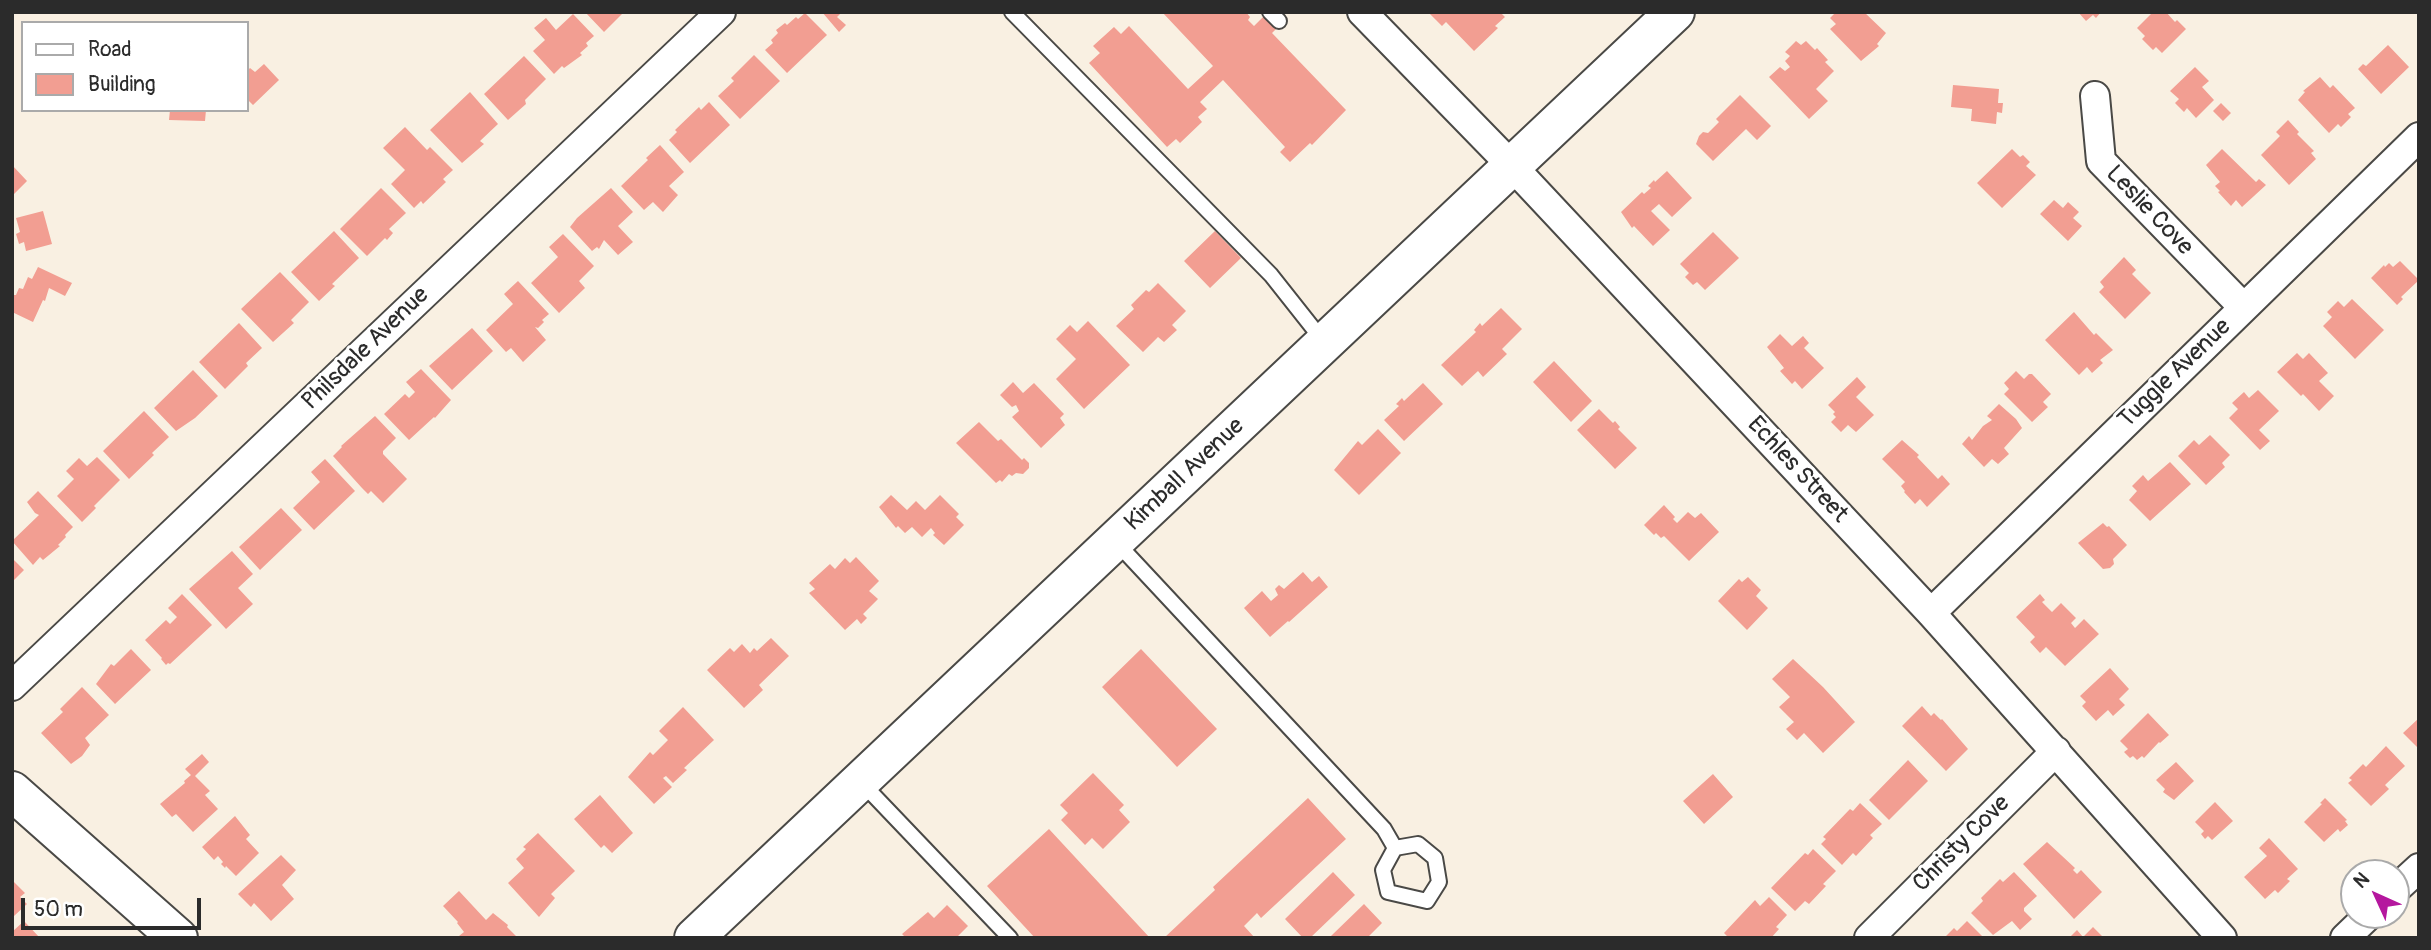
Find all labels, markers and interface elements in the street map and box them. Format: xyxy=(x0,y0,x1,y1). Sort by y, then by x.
legend xyxy=(21,21,248,112)
text: Road xyxy=(88,36,132,63)
text: Building xyxy=(88,71,155,98)
street label: Leslie Cove xyxy=(2099,160,2199,262)
street label: Philsdale Avenue xyxy=(297,281,435,417)
street label: Tuggle Avenue xyxy=(2113,313,2237,435)
street label: Echles Street xyxy=(1741,411,1853,529)
street label: Kimball Avenue xyxy=(1119,412,1251,538)
street label: Christy Cove xyxy=(1908,790,2016,898)
north arrow xyxy=(2340,859,2410,929)
text: N xyxy=(2349,868,2375,894)
scale bar xyxy=(24,884,205,928)
text: 50 m xyxy=(34,896,83,923)

